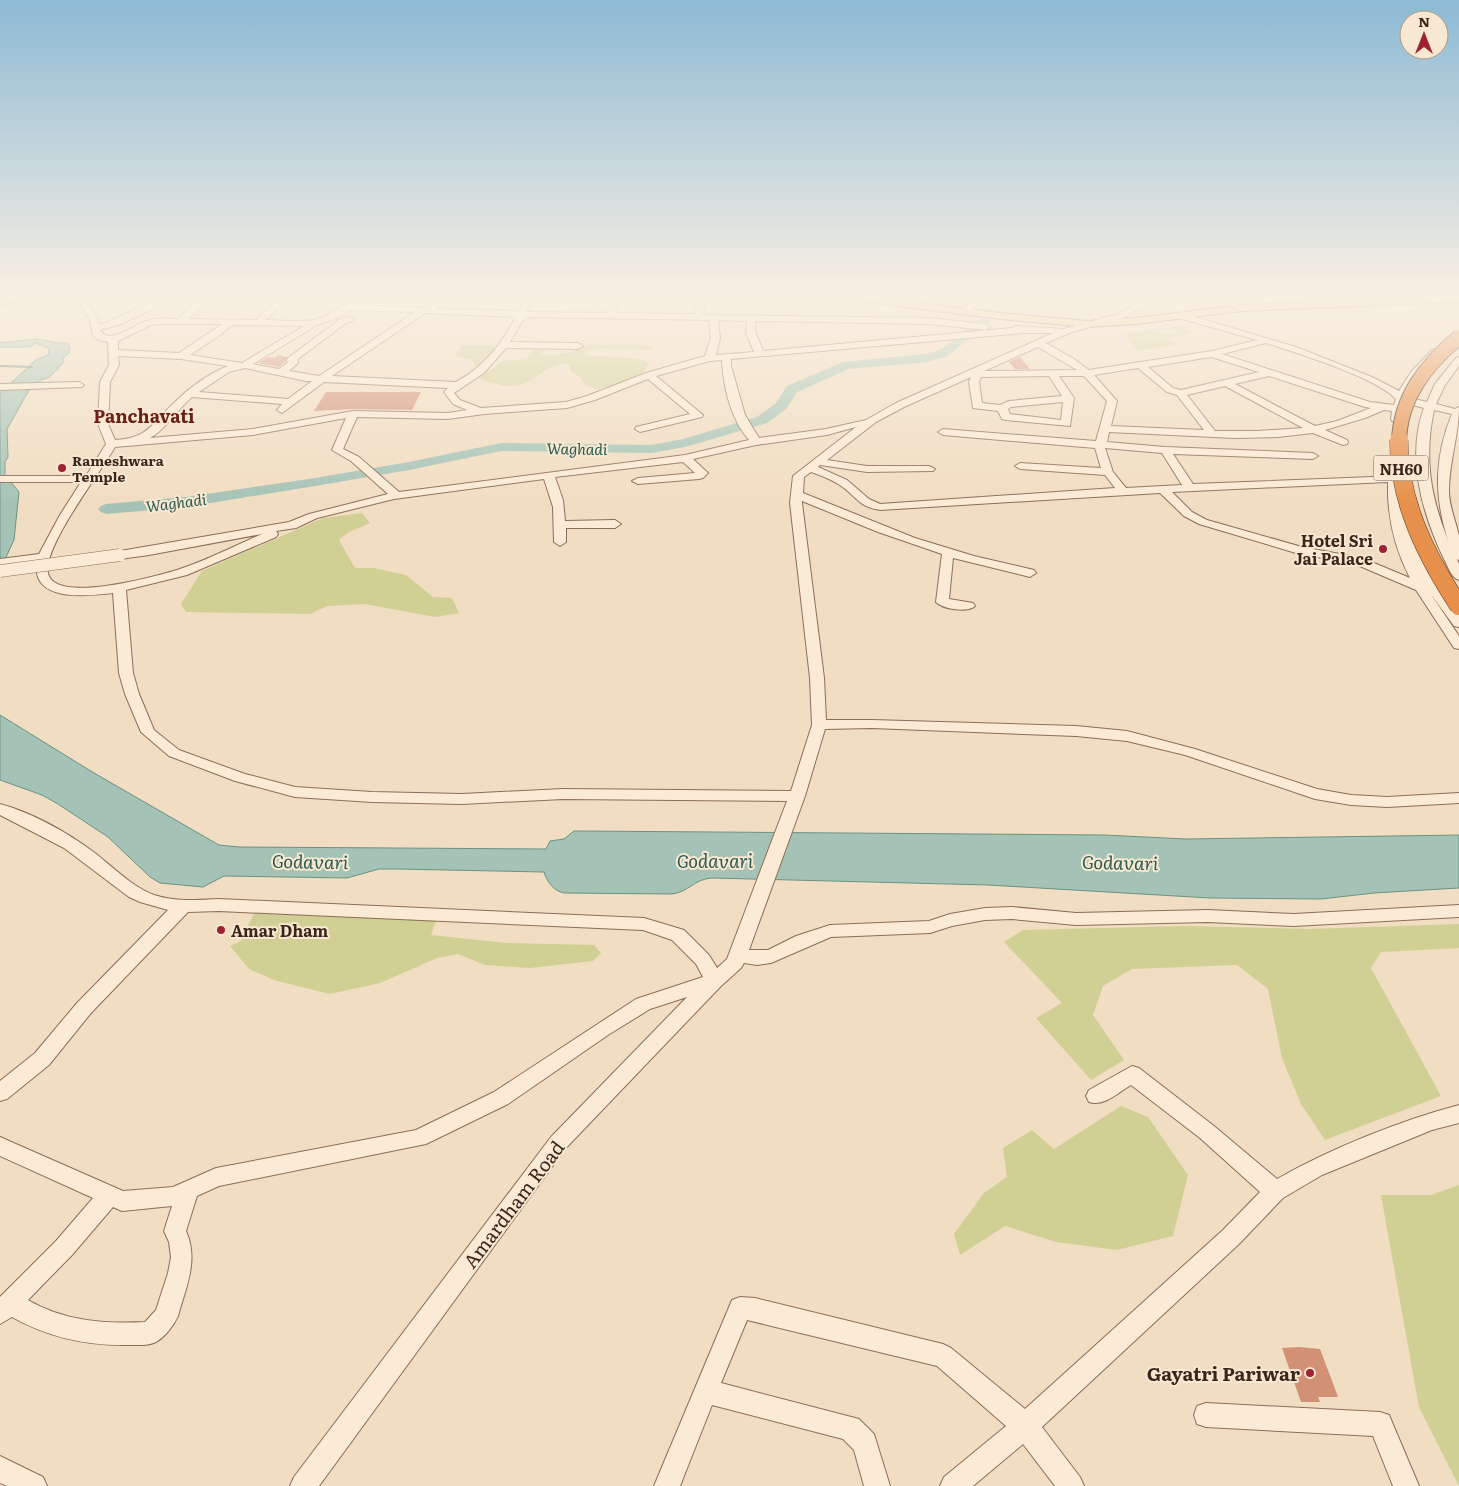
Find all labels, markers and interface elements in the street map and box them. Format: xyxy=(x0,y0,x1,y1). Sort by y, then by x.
north arrow xyxy=(1399,10,1449,60)
text: N xyxy=(1418,11,1430,31)
district label: Panchavati xyxy=(93,402,195,429)
water label: Waghadi xyxy=(546,436,608,460)
place label: Rameshwara Temple xyxy=(72,450,165,486)
road number: NH60 xyxy=(1374,456,1428,480)
marker: Rameshwara Temple xyxy=(56,462,68,474)
water label: Waghadi xyxy=(144,487,208,517)
place label: Hotel Sri Jai Palace xyxy=(1294,528,1373,570)
marker: Hotel Sri Jai Palace xyxy=(1377,543,1389,555)
water label: Godavari xyxy=(272,847,349,875)
water label: Godavari xyxy=(677,847,754,874)
water label: Godavari xyxy=(1082,848,1159,876)
place label: Amar Dham xyxy=(231,918,328,942)
marker: Amar Dham xyxy=(215,924,227,936)
street label: Amardham Road xyxy=(456,1134,571,1274)
place label: Gayatri Pariwar xyxy=(1147,1359,1301,1387)
marker: Gayatri Pariwar xyxy=(1304,1367,1316,1379)

